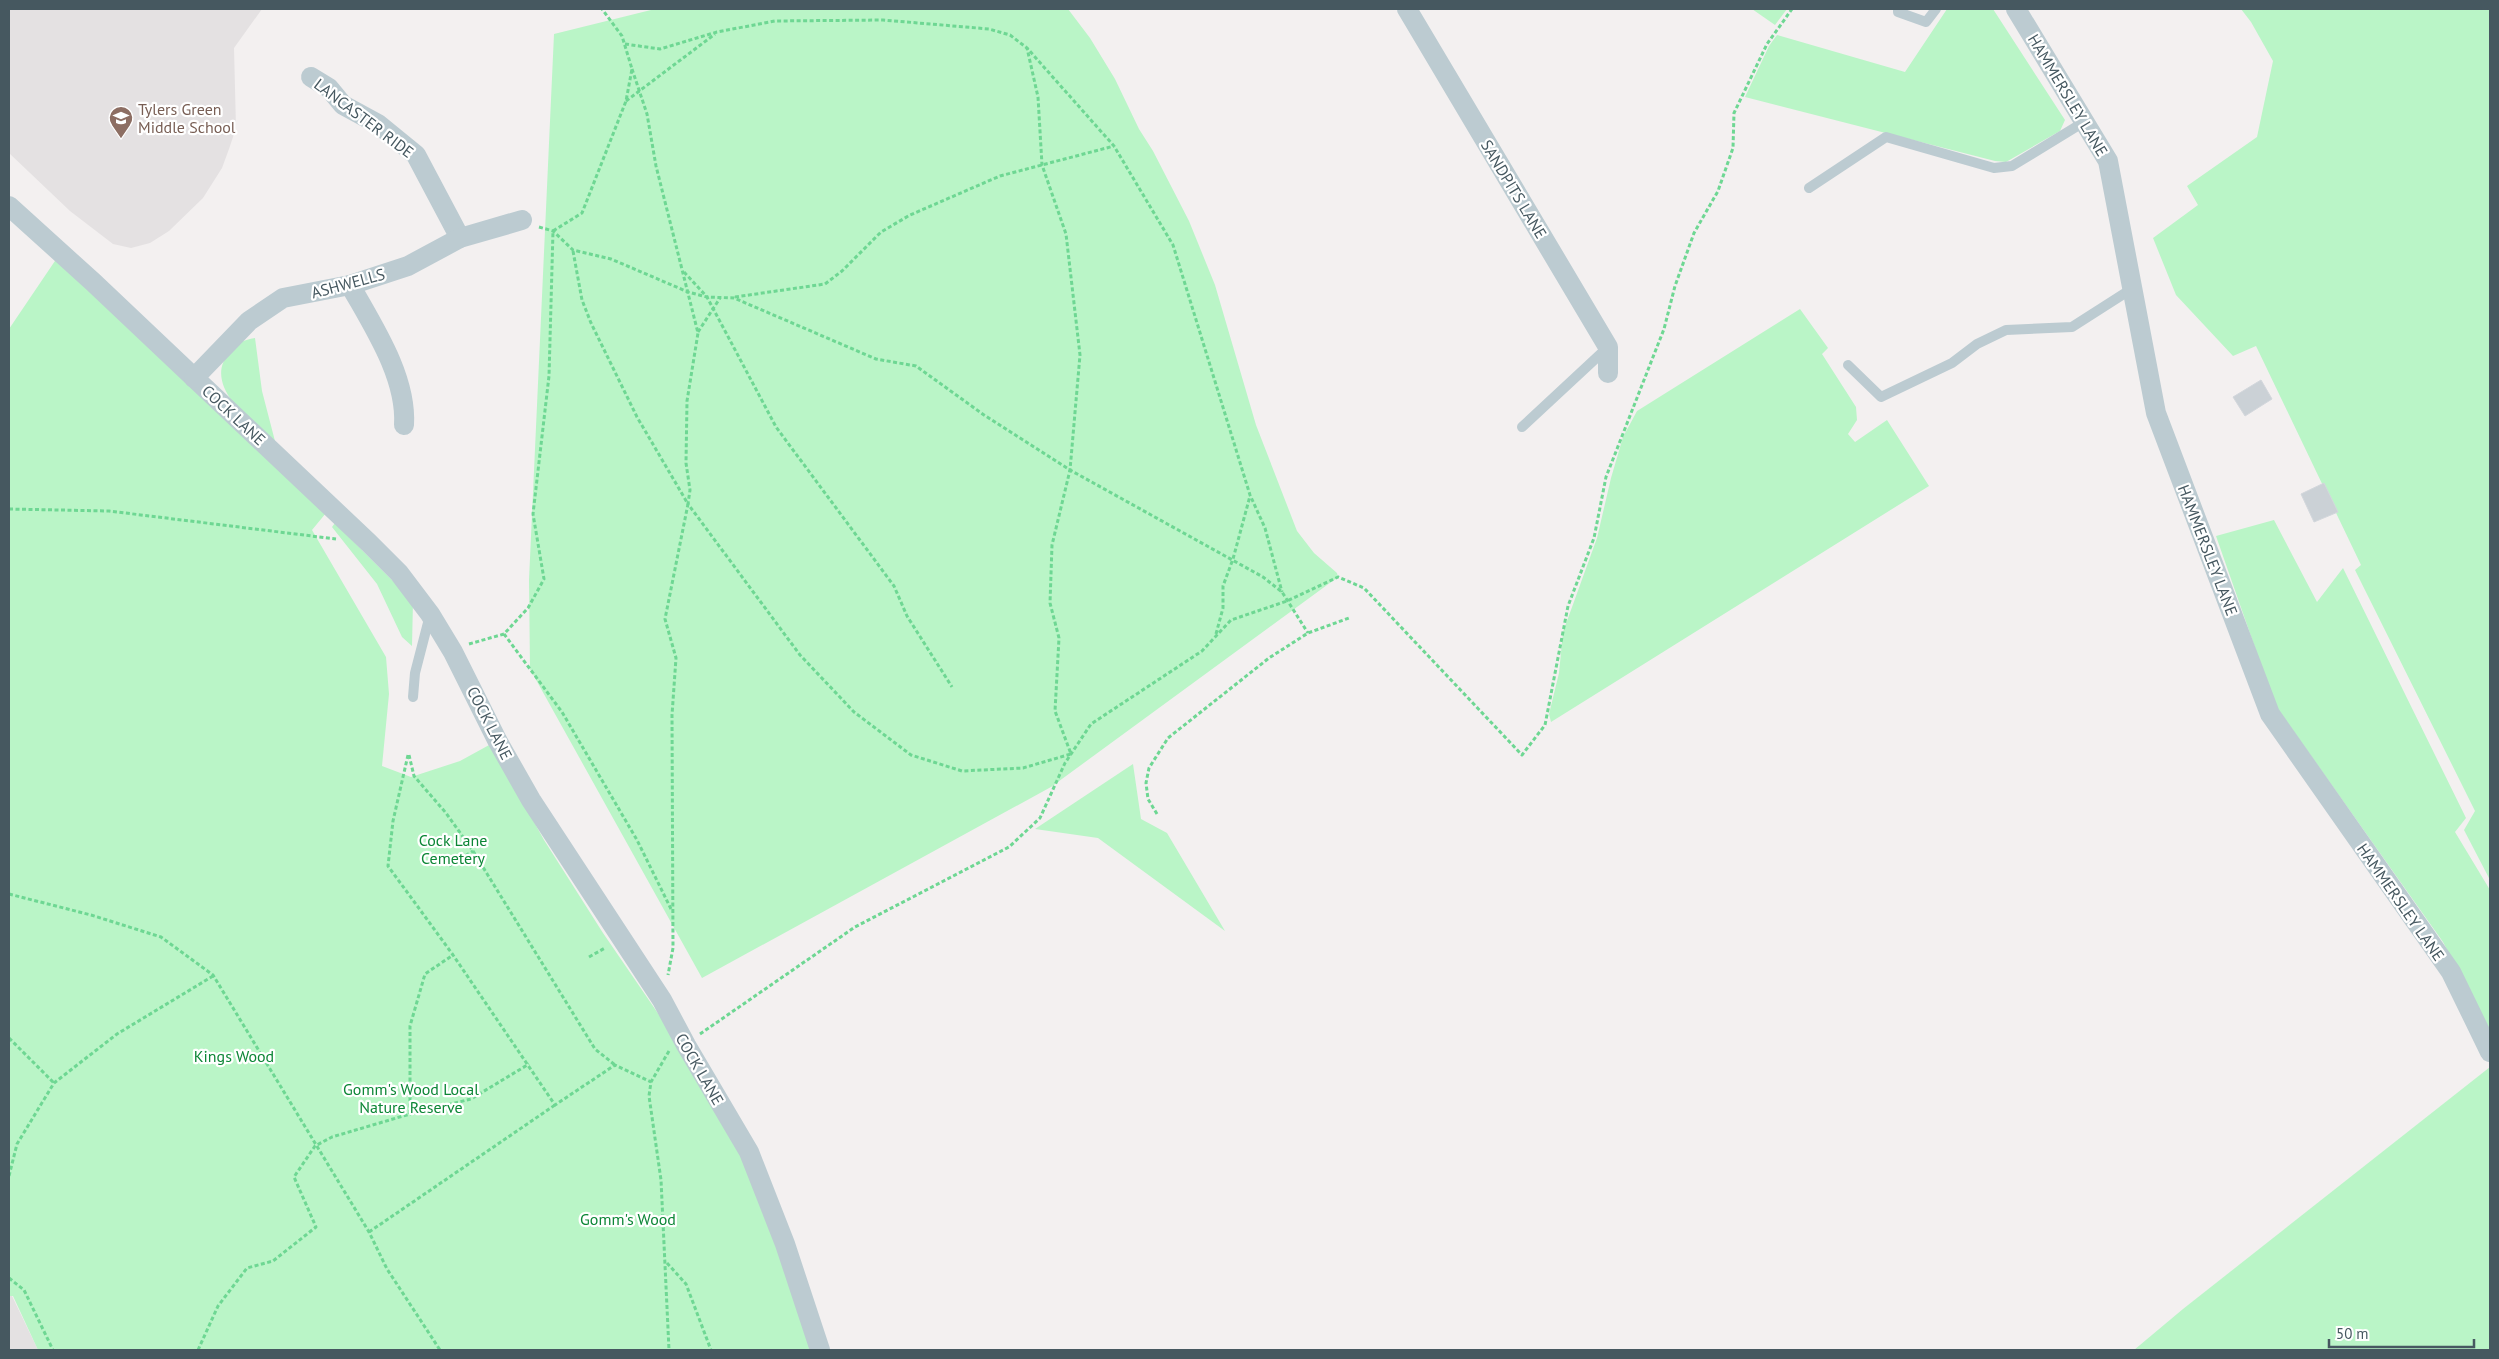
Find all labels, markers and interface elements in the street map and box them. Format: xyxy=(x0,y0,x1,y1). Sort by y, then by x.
street label: HAMMERSLEY LANE xyxy=(2024,30,2112,160)
street label: LANCASTER RIDE xyxy=(310,74,418,162)
place label: Tylers Green Middle School xyxy=(138,99,236,137)
school or university icon: Tylers Green Middle School xyxy=(108,105,134,139)
street label: SANDPITS LANE xyxy=(1477,136,1551,242)
street label: ASHWELLS xyxy=(309,264,387,302)
street label: COCK LANE xyxy=(198,381,270,449)
street label: HAMMERSLEY LANE xyxy=(2174,482,2242,618)
street label: COCK LANE xyxy=(463,683,517,763)
park label: Cock Lane Cemetery xyxy=(419,830,487,868)
street label: HAMMERSLEY LANE xyxy=(2353,839,2449,965)
street label: COCK LANE xyxy=(671,1030,729,1108)
park label: Kings Wood xyxy=(194,1046,274,1066)
park label: Gomm's Wood Local Nature Reserve xyxy=(343,1079,479,1117)
park label: Gomm's Wood xyxy=(580,1209,676,1229)
scale bar xyxy=(2329,1316,2474,1348)
text: 50 m xyxy=(2336,1324,2369,1343)

